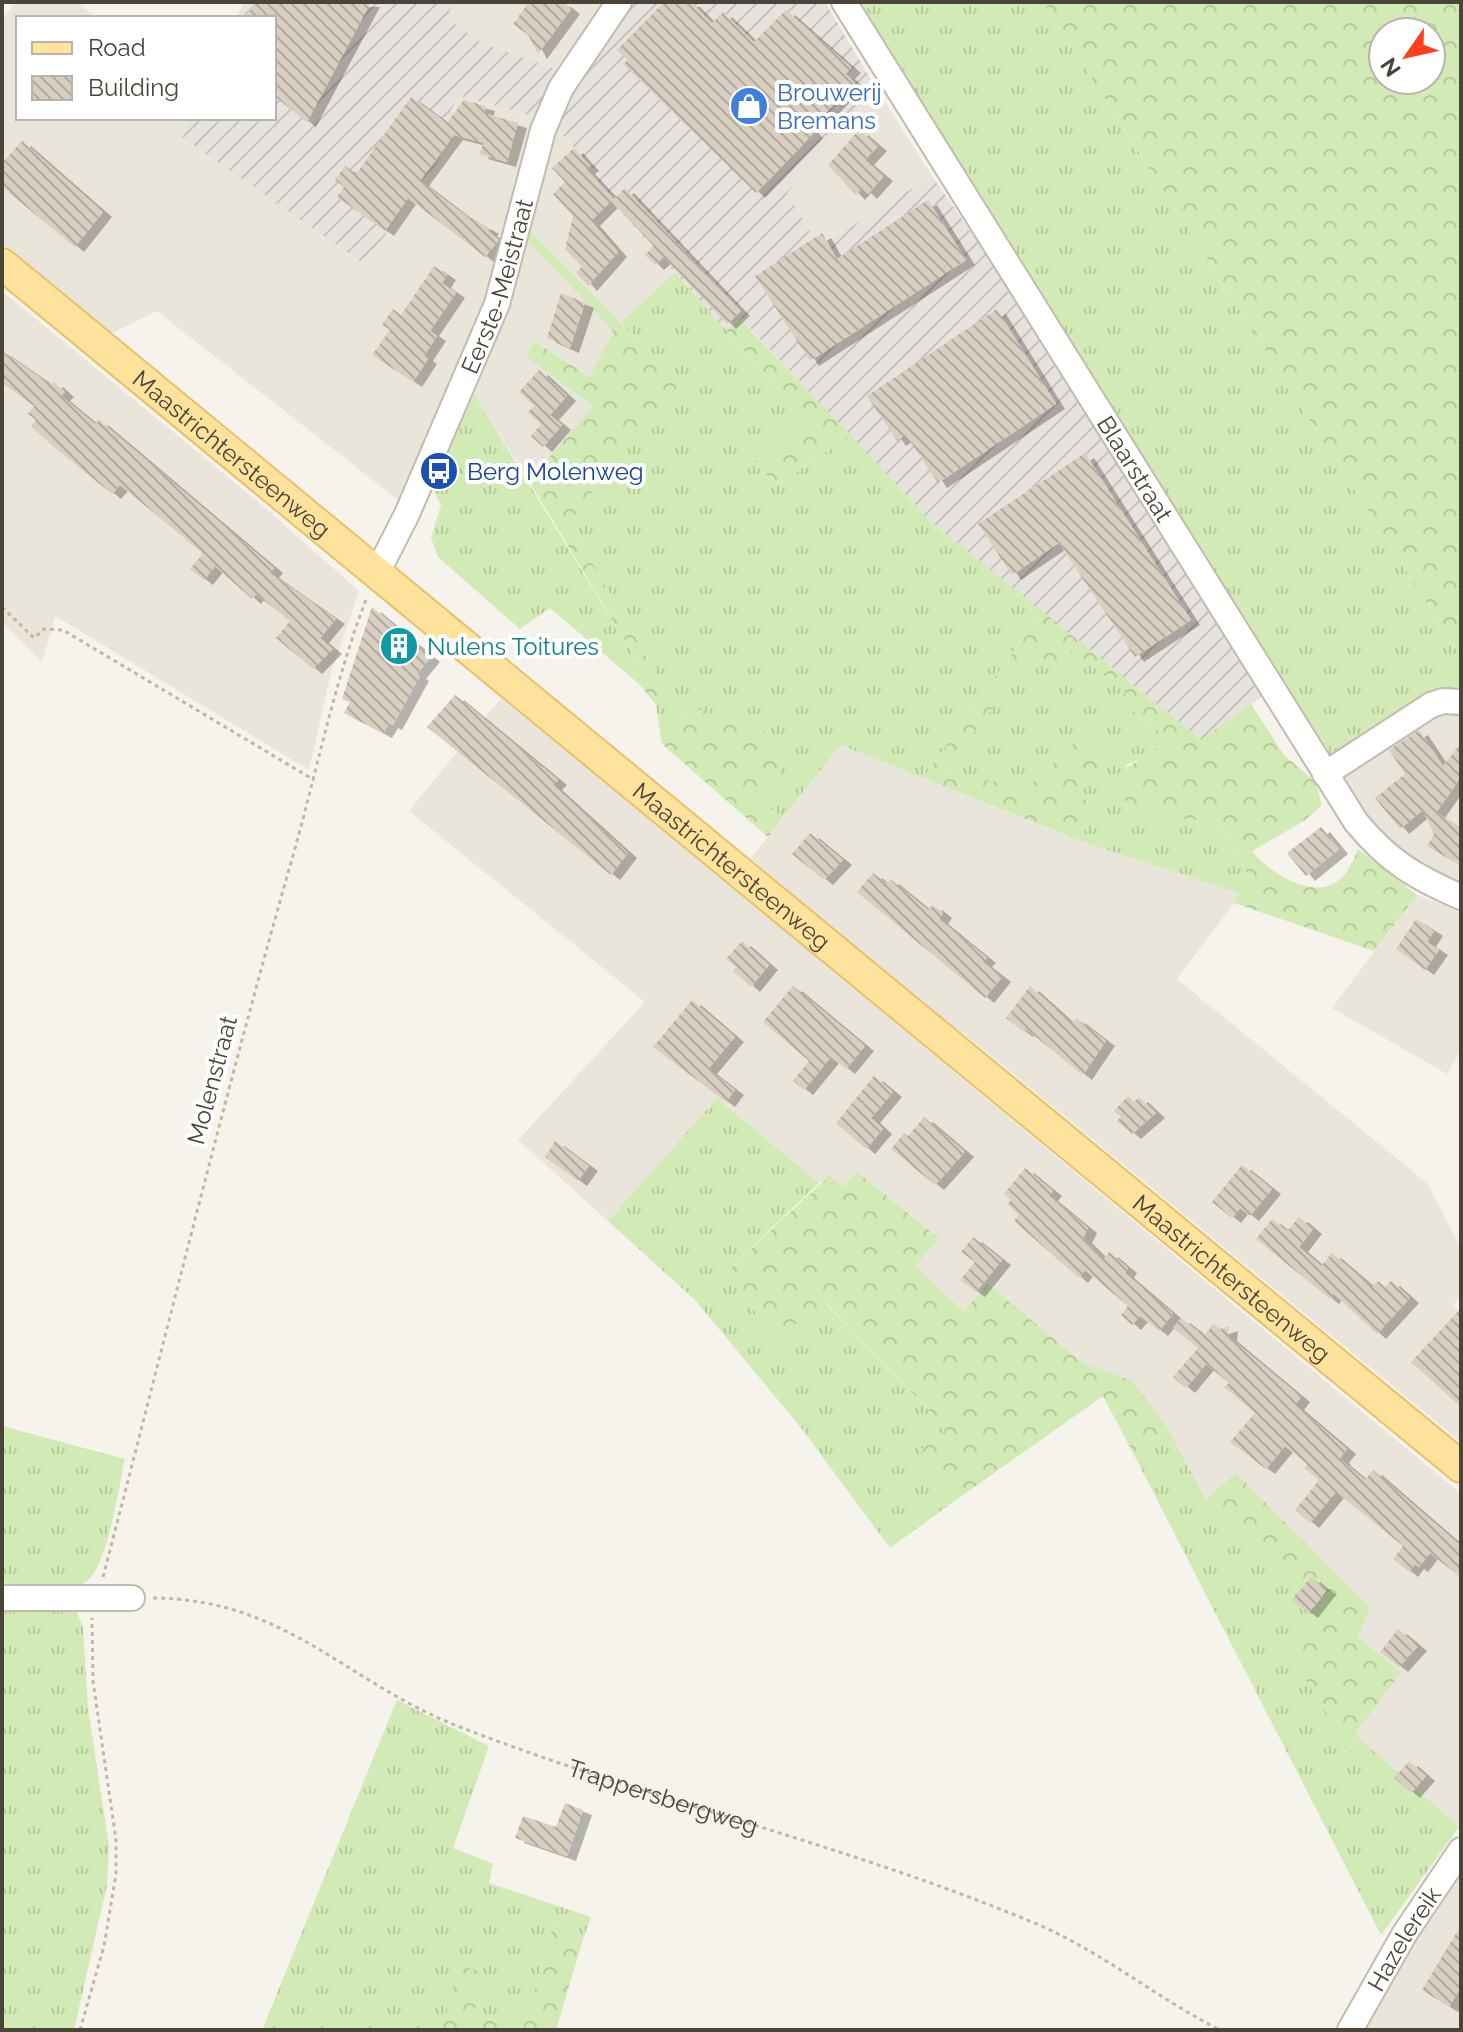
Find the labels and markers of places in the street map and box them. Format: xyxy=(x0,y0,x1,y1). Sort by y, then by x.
place label: Brouwerij Bremans xyxy=(777,78,882,135)
shop icon: Brouwerij Bremans xyxy=(728,85,770,127)
bus stop icon: Berg Molenweg xyxy=(418,450,460,492)
place label: Berg Molenweg xyxy=(467,457,644,486)
building icon: Nulens Toitures xyxy=(378,625,420,667)
place label: Nulens Toitures xyxy=(427,632,599,661)

